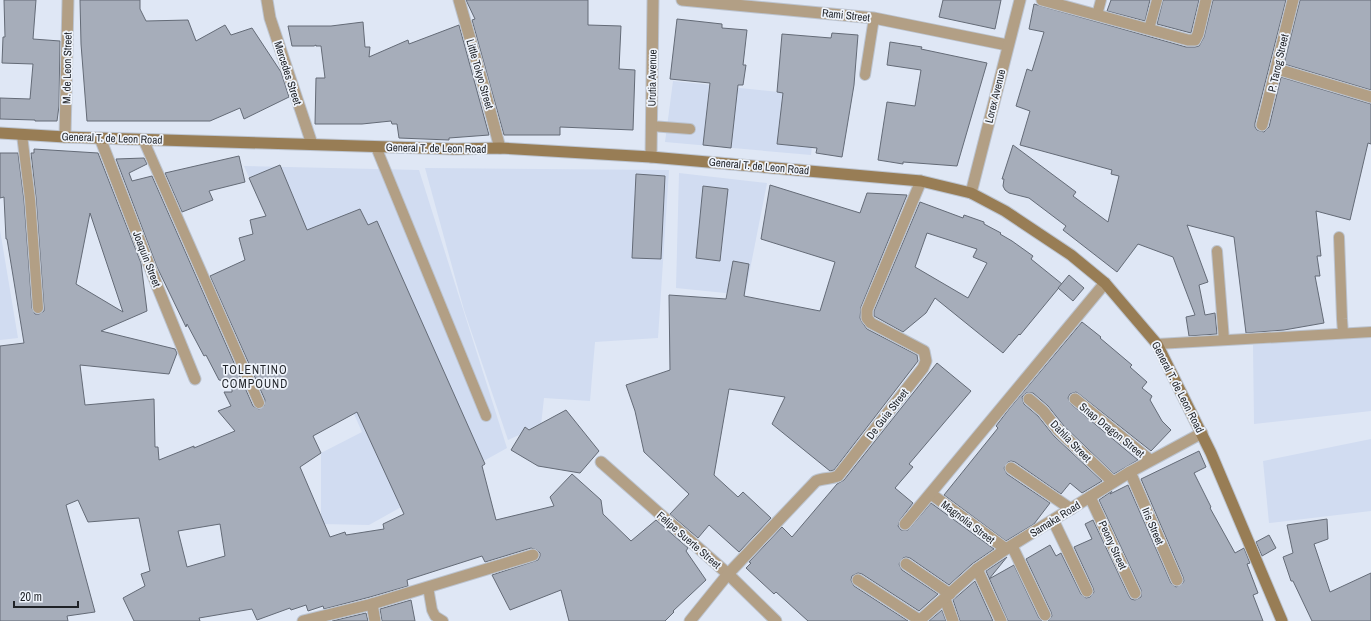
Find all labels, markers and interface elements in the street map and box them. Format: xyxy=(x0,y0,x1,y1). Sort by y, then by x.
street label: Rami Street xyxy=(821,6,871,25)
street label: M. de Leon Street xyxy=(59,32,75,104)
street label: P. Tarog Street xyxy=(1265,32,1292,93)
street label: Little Tokyo Street xyxy=(463,37,497,111)
street label: Mercedes Street xyxy=(271,39,305,107)
street label: Urutia Avenue xyxy=(645,49,659,107)
street label: Lorex Avenue xyxy=(982,68,1008,124)
street label: General T. de Leon Road xyxy=(61,129,163,147)
street label: General T. de Leon Road xyxy=(386,140,486,156)
street label: General T. de Leon Road xyxy=(708,155,810,177)
street label: Joaquin Street xyxy=(130,229,164,289)
street label: General T. de Leon Road xyxy=(1149,339,1207,435)
district label: TOLENTINO COMPOUND xyxy=(222,362,288,392)
street label: De Guia Street xyxy=(863,386,911,442)
street label: Snap Dragon Street xyxy=(1077,399,1148,461)
street label: Dahlia Street xyxy=(1048,417,1095,465)
street label: Magnolia Street xyxy=(938,497,998,547)
street label: Samaka Road xyxy=(1027,498,1083,540)
street label: Iris Street xyxy=(1139,505,1167,547)
street label: Felipe Suerte Street xyxy=(654,508,724,572)
street label: Peony Street xyxy=(1096,518,1131,572)
scale bar xyxy=(14,583,78,609)
text: 20 m xyxy=(20,589,42,605)

